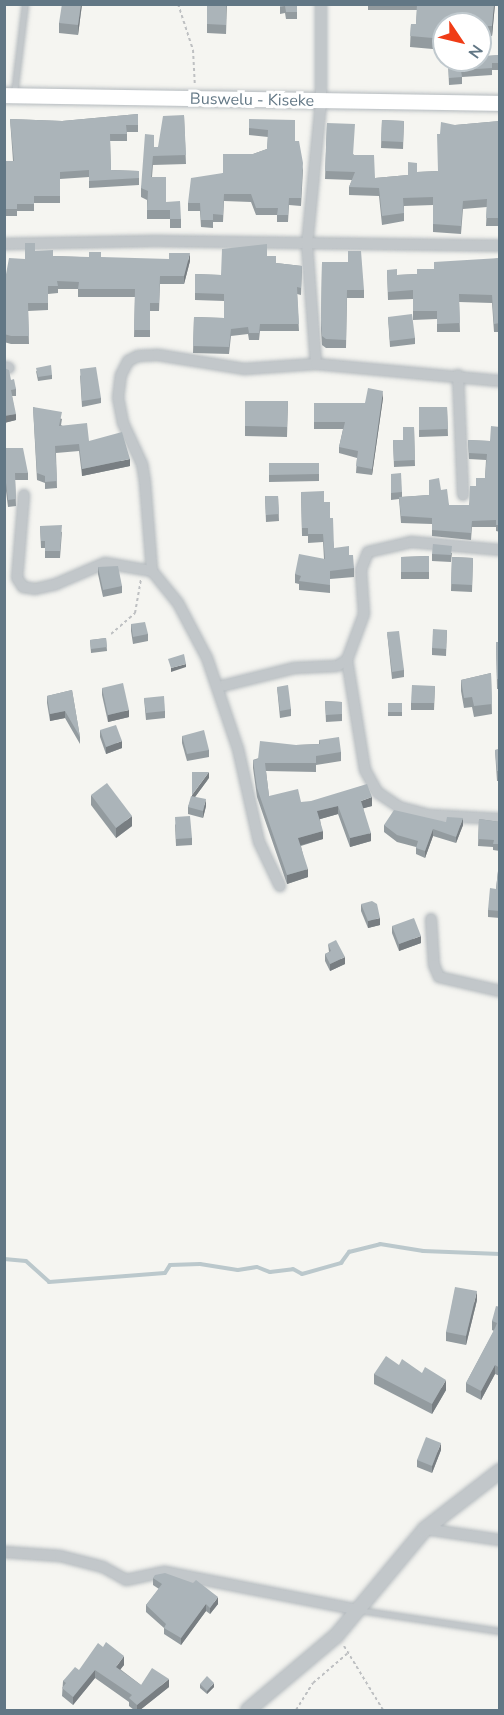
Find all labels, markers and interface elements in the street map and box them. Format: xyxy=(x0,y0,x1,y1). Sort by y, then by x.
north arrow xyxy=(432,12,492,72)
text: N xyxy=(463,40,488,62)
street label: Buswelu - Kiseke xyxy=(190,89,314,111)

